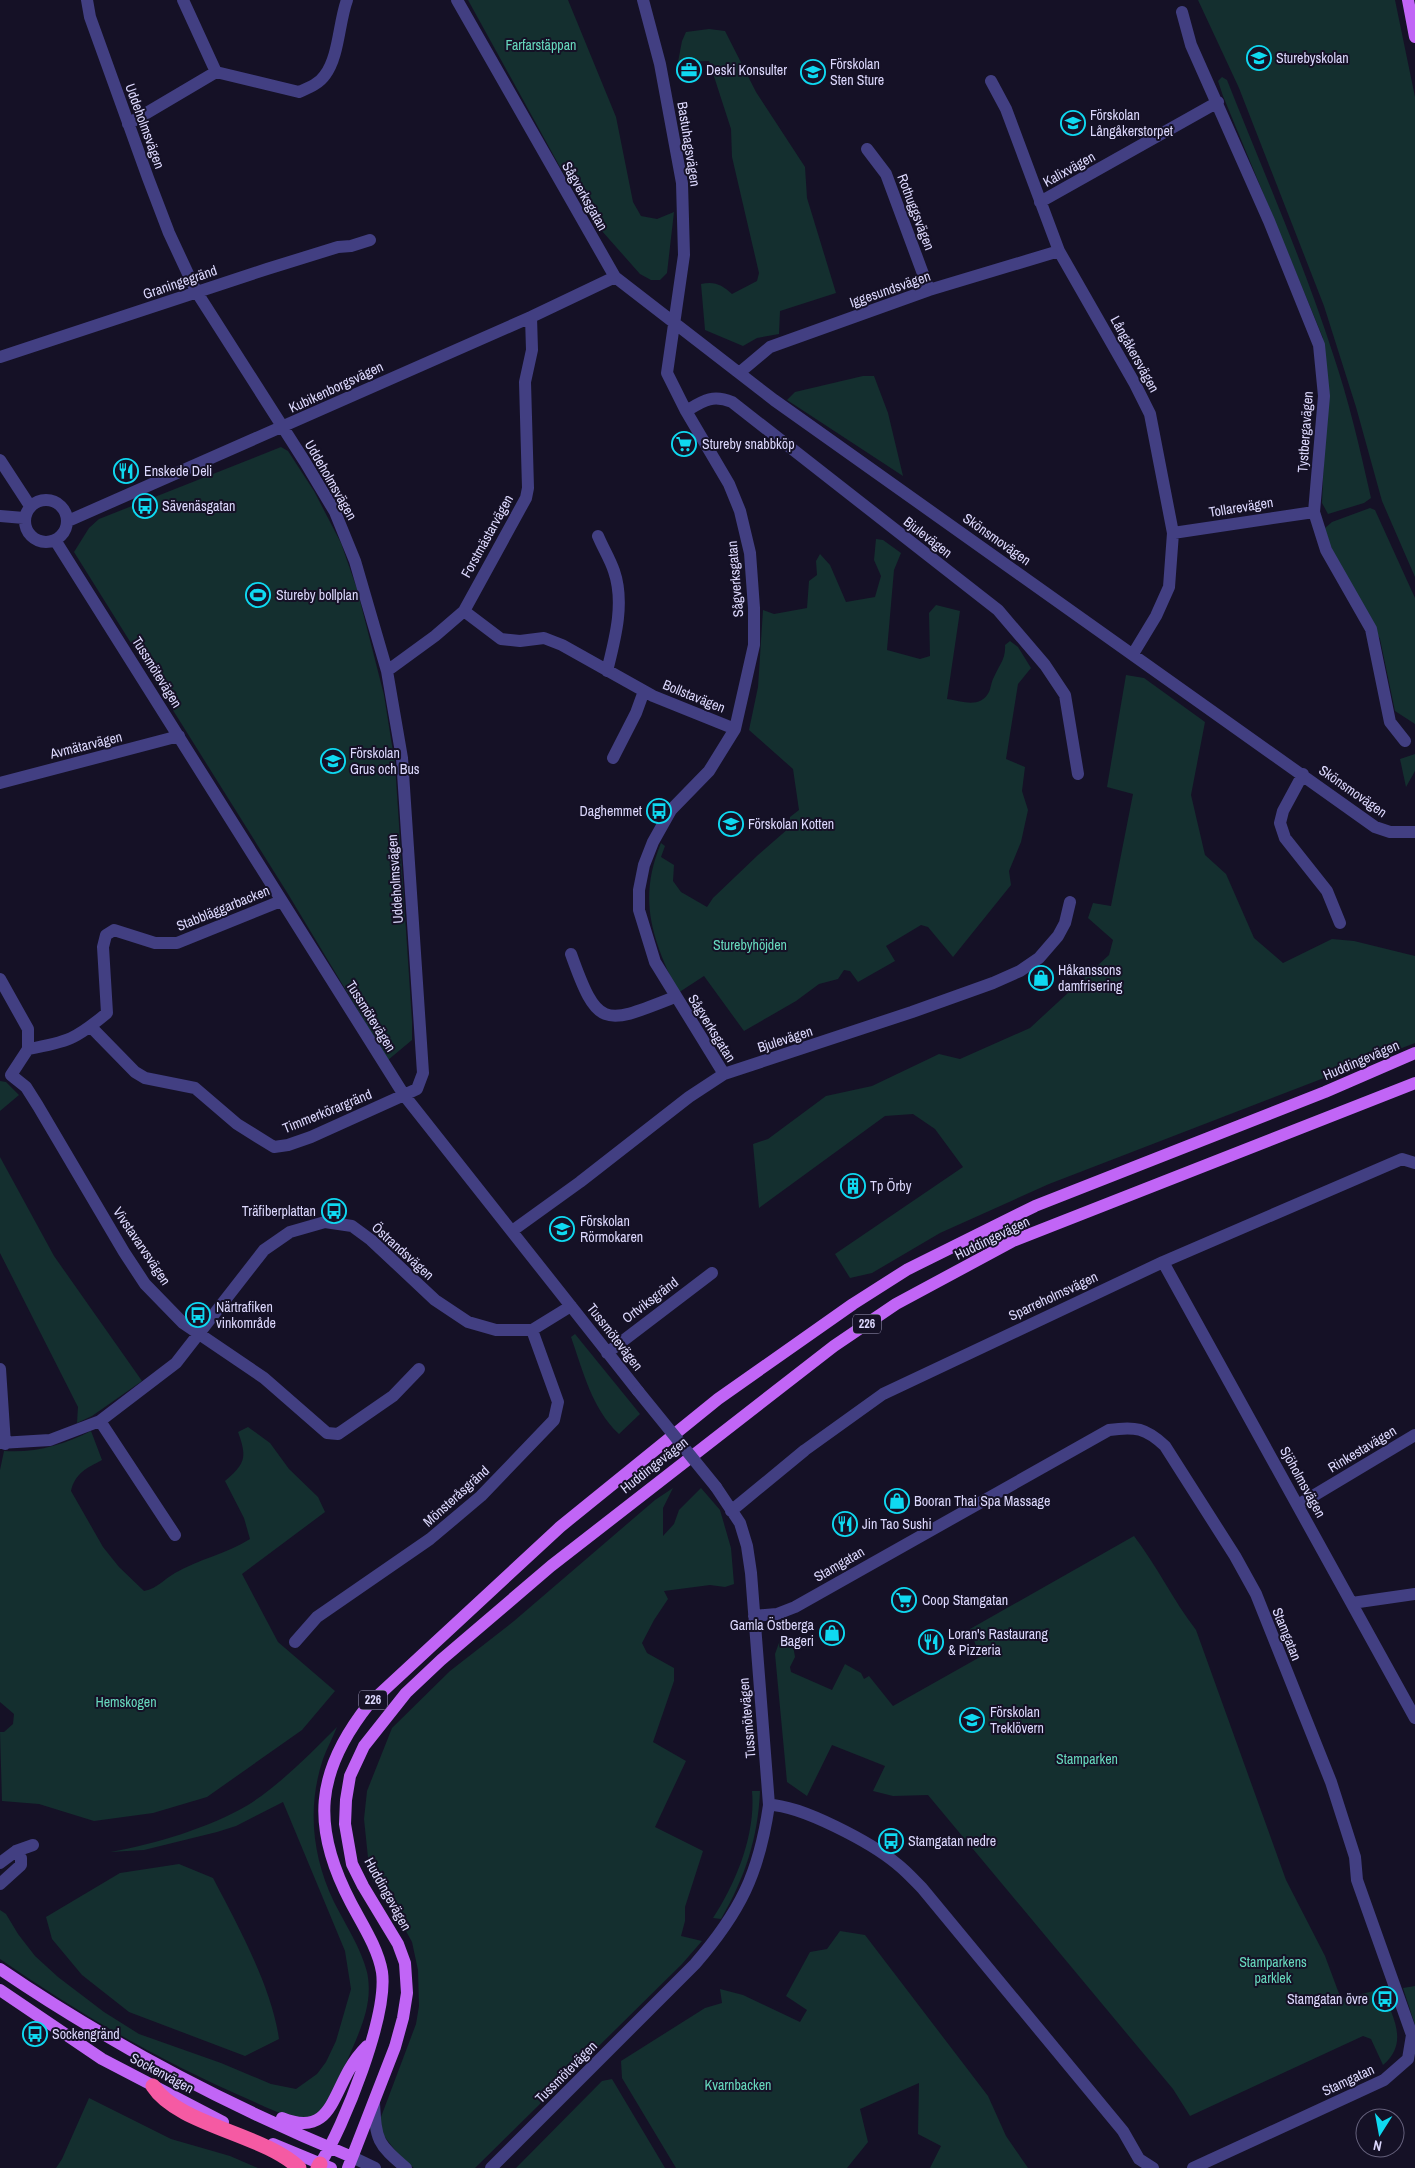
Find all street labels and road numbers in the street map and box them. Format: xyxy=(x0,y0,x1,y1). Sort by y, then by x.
street label: Uddeholmsvägen xyxy=(121,81,169,171)
street label: Bastuhagsvägen xyxy=(673,100,705,188)
street label: Kalixvägen xyxy=(1040,147,1098,191)
street label: Sågverksgatan xyxy=(558,158,612,234)
street label: Rothuggsvägen xyxy=(893,171,939,253)
street label: Graningegränd xyxy=(141,261,219,303)
street label: Iggesundsvägen xyxy=(847,267,933,311)
street label: Långåkersvägen xyxy=(1107,313,1163,395)
street label: Kubikenborgsvägen xyxy=(286,357,386,417)
street label: Tystbergavägen xyxy=(1293,391,1317,473)
street label: Uddeholmsvägen xyxy=(301,437,361,523)
street label: Forstmästarvägen xyxy=(457,491,517,581)
street label: Tollarevägen xyxy=(1207,493,1275,521)
street label: Skönsmovägen xyxy=(959,509,1035,569)
street label: Bjulevägen xyxy=(900,512,956,562)
street label: Sågverksgatan xyxy=(723,540,747,618)
street label: Tussmötevägen xyxy=(128,633,186,711)
street label: Bollstavägen xyxy=(660,675,728,717)
street label: Avmätarvägen xyxy=(47,727,124,763)
street label: Skönsmovägen xyxy=(1315,761,1391,821)
street label: Uddeholmsvägen xyxy=(383,834,407,924)
street label: Stabbläggarbacken xyxy=(174,881,272,935)
street label: Tussmötevägen xyxy=(342,977,400,1055)
street label: Sågverksgatan xyxy=(684,991,740,1065)
street label: Bjulevägen xyxy=(755,1022,815,1056)
street label: Huddingevägen xyxy=(1320,1036,1402,1084)
street label: Timmerkörargränd xyxy=(280,1085,374,1137)
street label: Vivstavarvsvägen xyxy=(109,1203,175,1289)
street label: Huddingevägen xyxy=(952,1212,1032,1264)
street label: Östrandsvägen xyxy=(368,1218,438,1284)
street label: Sparreholmsvägen xyxy=(1006,1267,1100,1325)
street label: Ortviksgränd xyxy=(618,1273,682,1327)
street label: Tussmötevägen xyxy=(583,1300,647,1374)
road number: 226 xyxy=(853,1315,881,1334)
street label: Rinkestavägen xyxy=(1325,1422,1399,1476)
street label: Huddingevägen xyxy=(617,1433,691,1497)
street label: Sjöholmsvägen xyxy=(1276,1443,1330,1521)
street label: Mönsteråsgränd xyxy=(419,1462,493,1530)
street label: Stamgatan xyxy=(810,1542,868,1586)
street label: Stamgatan xyxy=(1268,1605,1306,1663)
street label: Tussmötevägen xyxy=(735,1677,759,1759)
road number: 226 xyxy=(359,1690,387,1710)
street label: Huddingevägen xyxy=(360,1854,416,1934)
street label: Tussmötevägen xyxy=(531,2037,601,2107)
street label: Sockenvägen xyxy=(127,2049,197,2097)
street label: Stamgatan xyxy=(1319,2060,1377,2100)

